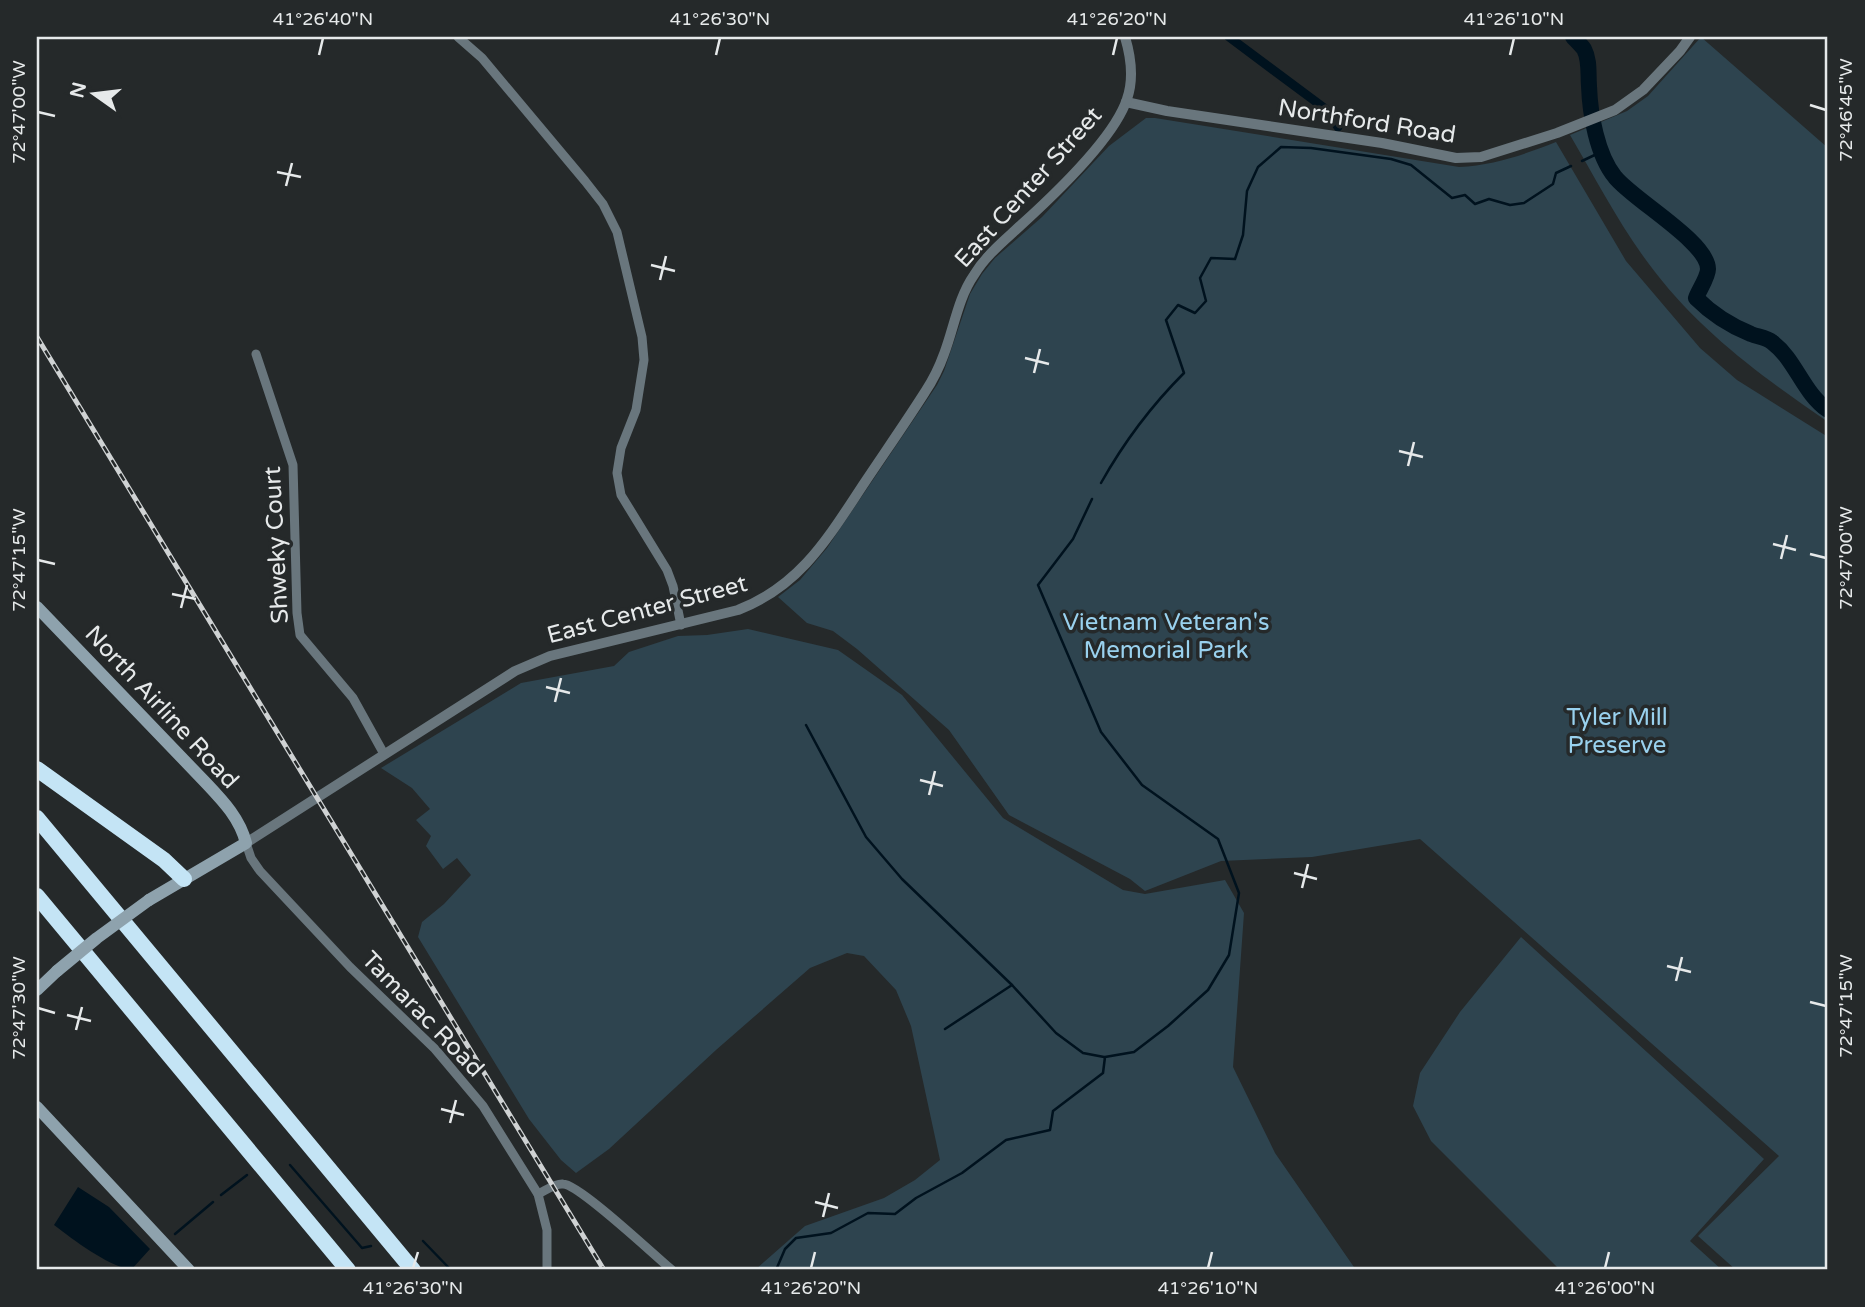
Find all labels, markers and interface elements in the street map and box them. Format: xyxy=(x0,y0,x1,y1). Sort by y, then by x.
text: 41°26'40"N xyxy=(273,8,373,30)
text: 41°26'30"N xyxy=(670,8,770,30)
text: 41°26'20"N xyxy=(1067,8,1167,30)
text: 41°26'10"N xyxy=(1464,8,1564,30)
text: 72°46'45"W xyxy=(1835,58,1857,162)
text: 72°47'00"W xyxy=(8,60,30,164)
north arrow xyxy=(60,60,130,130)
text: N xyxy=(66,80,91,100)
street label: Northford Road xyxy=(1276,93,1458,150)
street label: East Center Street xyxy=(949,101,1108,274)
street label: Shweky Court xyxy=(258,466,295,624)
text: 72°47'00"W xyxy=(1835,506,1857,610)
text: 72°47'15"W xyxy=(8,508,30,612)
street label: East Center Street xyxy=(544,569,751,650)
park label: Vietnam Veteran's Memorial Park xyxy=(1062,608,1270,665)
street label: North Airline Road xyxy=(79,620,245,795)
park label: Tyler Mill Preserve xyxy=(1566,703,1668,760)
street label: Tamarac Road xyxy=(355,945,490,1083)
text: 72°47'15"W xyxy=(1835,954,1857,1058)
text: 72°47'30"W xyxy=(8,956,30,1060)
text: 41°26'30"N xyxy=(363,1277,463,1299)
text: 41°26'20"N xyxy=(761,1277,861,1299)
text: 41°26'10"N xyxy=(1158,1277,1258,1299)
text: 41°26'00"N xyxy=(1555,1277,1655,1299)

